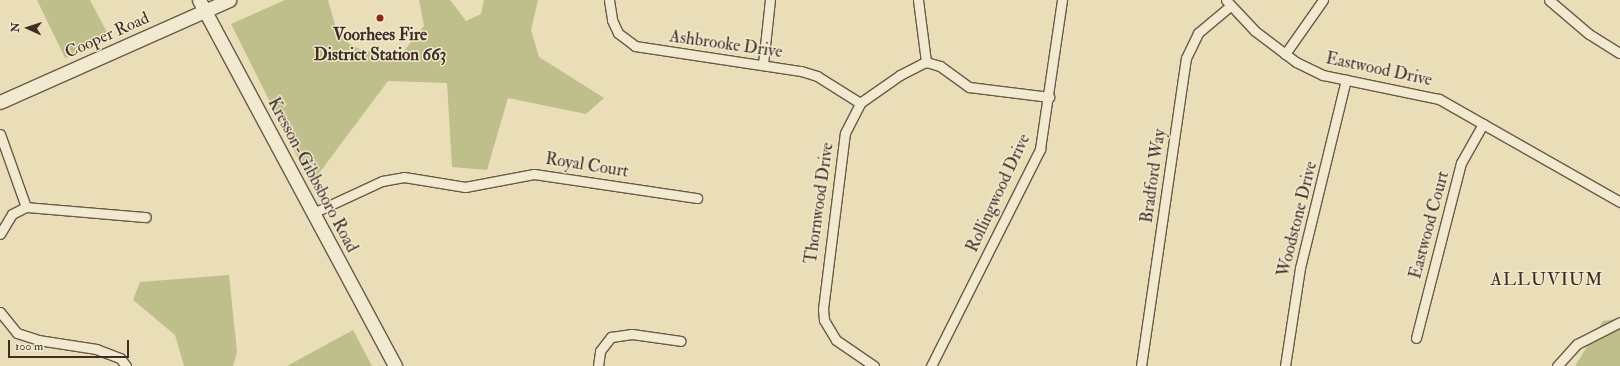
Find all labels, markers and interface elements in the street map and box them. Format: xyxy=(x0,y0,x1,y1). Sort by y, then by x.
street label: Cooper Road xyxy=(62,7,152,63)
north arrow xyxy=(8,8,48,48)
marker: Voorhees Fire District Station 663 xyxy=(375,13,385,23)
text: N xyxy=(9,22,22,33)
place label: Voorhees Fire District Station 663 xyxy=(314,25,446,65)
street label: Ashbrooke Drive xyxy=(668,26,784,62)
street label: Eastwood Drive xyxy=(1324,48,1434,90)
street label: Kresson-Gibbsboro Road xyxy=(264,94,362,256)
street label: Bradford Way xyxy=(1136,128,1170,224)
street label: Rollingwood Drive xyxy=(962,131,1034,255)
street label: Thornwood Drive xyxy=(800,141,838,265)
street label: Royal Court xyxy=(544,148,630,182)
street label: Woodstone Drive xyxy=(1273,159,1321,279)
street label: Eastwood Court xyxy=(1405,169,1453,281)
district label: ALLUVIUM xyxy=(1491,269,1603,291)
scale bar xyxy=(10,332,131,358)
text: 100 m xyxy=(15,339,43,354)

